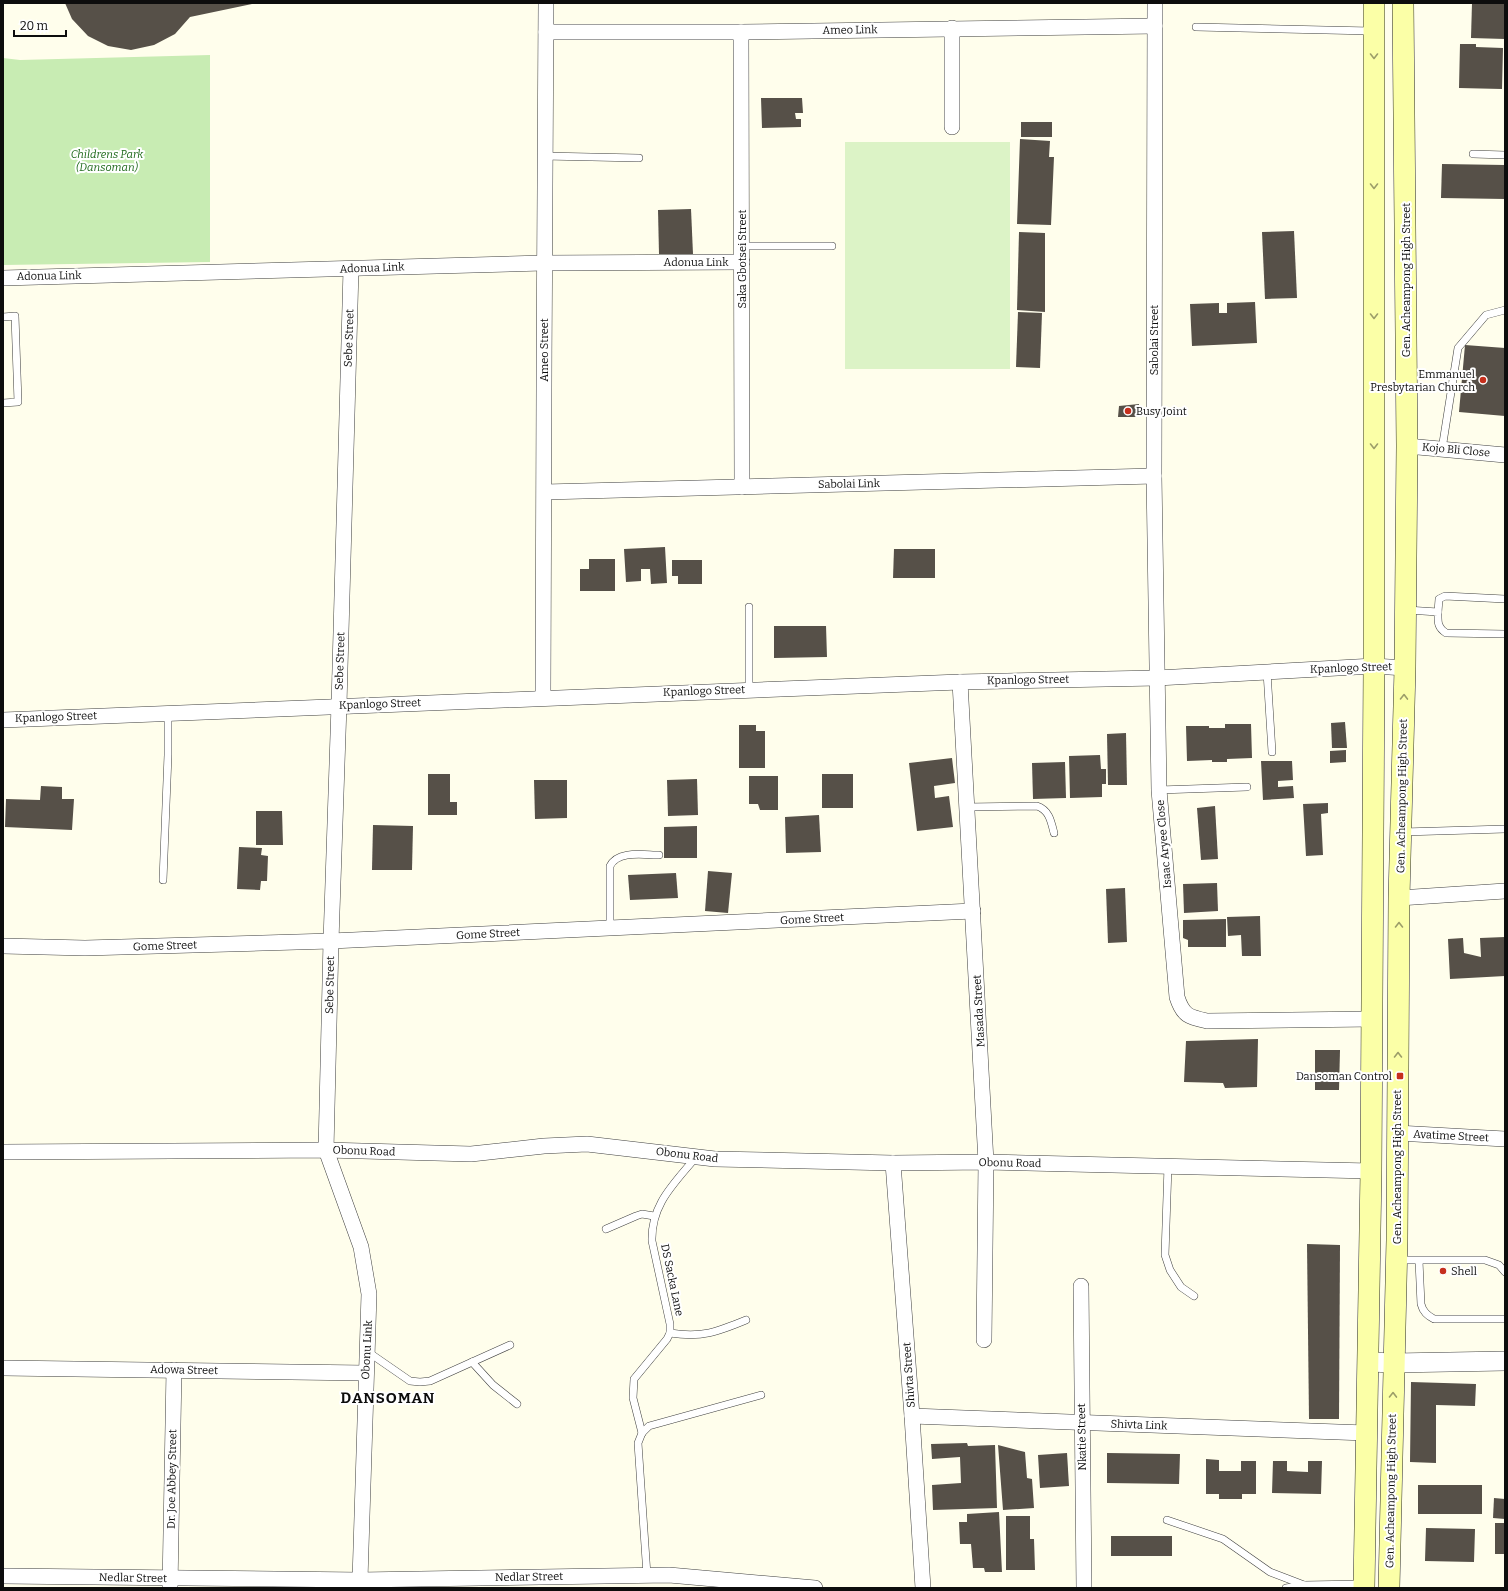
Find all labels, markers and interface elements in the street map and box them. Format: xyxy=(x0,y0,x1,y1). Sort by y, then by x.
scale bar xyxy=(14,12,66,38)
text: 20 m xyxy=(20,19,49,33)
street label: Ameo Link xyxy=(822,23,878,37)
one-way arrow xyxy=(1370,53,1378,59)
park label: Childrens Park (Dansoman) xyxy=(71,148,144,174)
one-way arrow xyxy=(1370,183,1378,189)
street label: Gen. Acheampong High Street xyxy=(1400,203,1413,357)
street label: Saka Gbotsei Street xyxy=(736,210,749,308)
street label: Adonua Link xyxy=(664,256,729,269)
street label: Adonua Link xyxy=(339,260,405,276)
street label: Adonua Link xyxy=(16,269,82,283)
street label: Sabolai Street xyxy=(1148,305,1161,375)
street label: Sebe Street xyxy=(341,309,357,367)
one-way arrow xyxy=(1370,313,1378,319)
street label: Ameo Street xyxy=(538,318,551,382)
place label: Emmanuel Presbytarian Church xyxy=(1370,368,1475,394)
marker: Emmanuel Presbytarian Church xyxy=(1478,375,1488,385)
place label: Busy Joint xyxy=(1136,405,1187,418)
marker: Busy Joint xyxy=(1123,406,1133,416)
street label: Kojo Bli Close xyxy=(1421,441,1491,459)
one-way arrow xyxy=(1370,443,1378,449)
street label: Sabolai Link xyxy=(818,477,881,491)
street label: Sebe Street xyxy=(332,632,348,690)
street label: Kpanlogo Street xyxy=(1310,660,1392,676)
street label: Kpanlogo Street xyxy=(987,673,1069,687)
street label: Kpanlogo Street xyxy=(663,683,745,699)
one-way arrow xyxy=(1400,694,1408,700)
street label: Kpanlogo Street xyxy=(339,696,421,712)
street label: Kpanlogo Street xyxy=(15,709,97,725)
street label: Gen. Acheampong High Street xyxy=(1394,719,1410,873)
street label: Isaac Aryee Close xyxy=(1154,799,1174,889)
street label: Gome Street xyxy=(780,911,844,927)
one-way arrow xyxy=(1395,922,1403,928)
street label: Gome Street xyxy=(456,926,520,942)
street label: Gome Street xyxy=(133,938,197,954)
street label: Sebe Street xyxy=(323,956,337,1014)
street label: Masada Street xyxy=(971,974,987,1048)
one-way arrow xyxy=(1394,1052,1402,1058)
place label: Dansoman Control xyxy=(1296,1070,1392,1083)
marker: Dansoman Control xyxy=(1395,1071,1405,1081)
street label: Gen. Acheampong High Street xyxy=(1391,1090,1404,1244)
street label: Avatime Street xyxy=(1413,1128,1489,1144)
street label: Obonu Road xyxy=(332,1143,396,1159)
street label: Obonu Road xyxy=(655,1145,719,1165)
street label: Obonu Road xyxy=(979,1156,1042,1170)
street label: DS Sacka Lane xyxy=(658,1243,686,1317)
place label: Shell xyxy=(1451,1265,1477,1278)
marker: Shell xyxy=(1438,1266,1448,1276)
street label: Obonu Link xyxy=(359,1319,375,1380)
street label: Shivta Street xyxy=(900,1342,918,1408)
street label: Adowa Street xyxy=(150,1363,218,1377)
district label: DANSOMAN xyxy=(341,1389,435,1407)
one-way arrow xyxy=(1389,1392,1398,1398)
street label: Nkatie Street xyxy=(1075,1403,1089,1471)
street label: Gen. Acheampong High Street xyxy=(1383,1414,1399,1568)
street label: Shivta Link xyxy=(1110,1418,1168,1433)
street label: Dr. Joe Abbey Street xyxy=(165,1429,179,1529)
street label: Nedlar Street xyxy=(495,1570,563,1584)
street label: Nedlar Street xyxy=(99,1571,167,1585)

